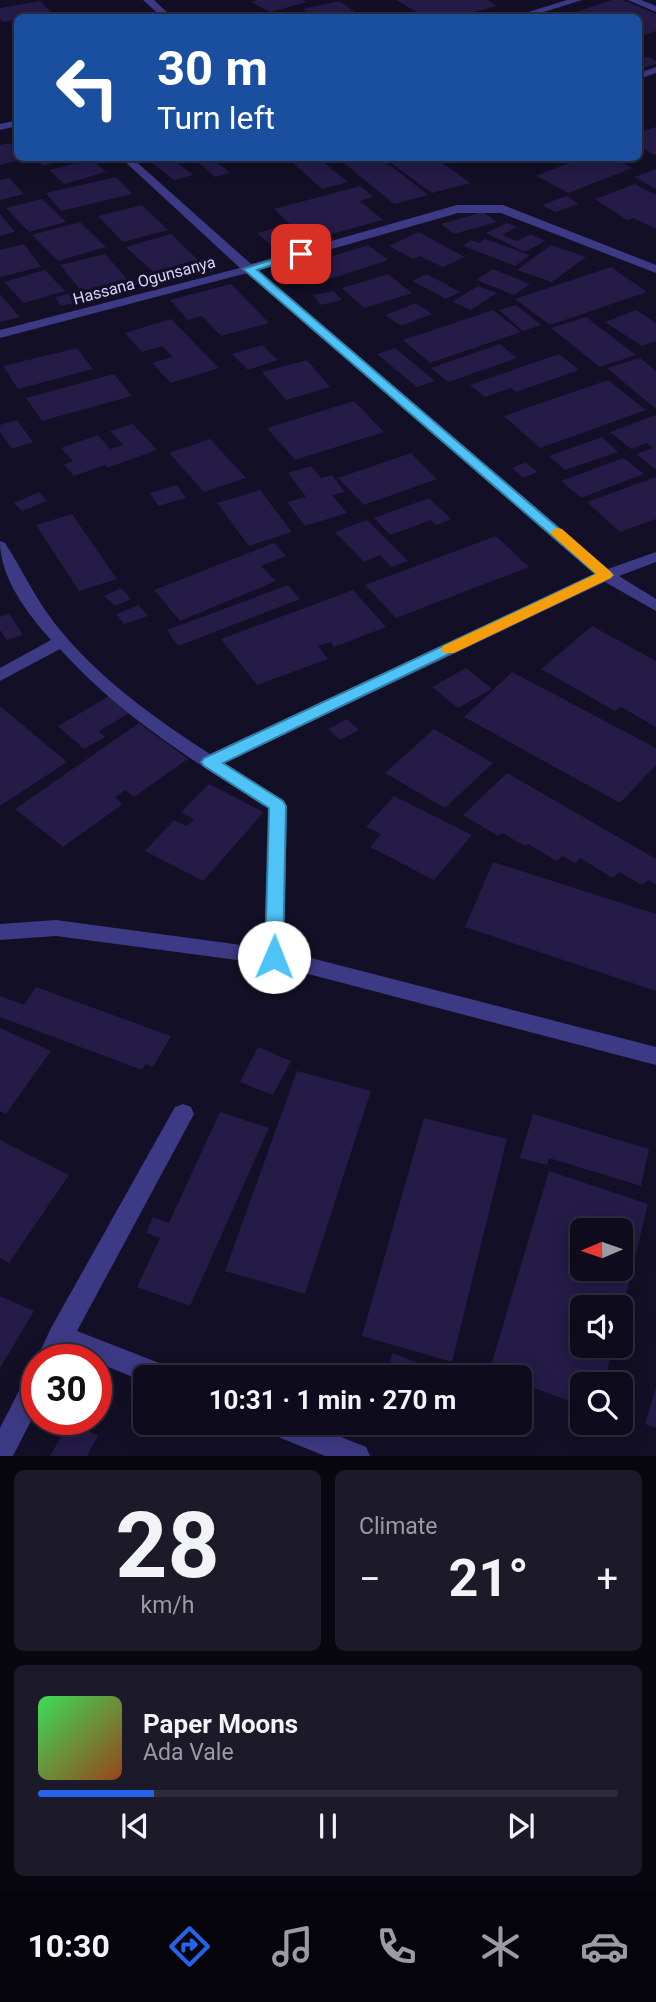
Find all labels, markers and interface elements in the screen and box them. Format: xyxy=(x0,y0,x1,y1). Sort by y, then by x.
text: 30 m xyxy=(157,40,268,97)
icon: left xyxy=(42,42,133,133)
text: Turn left xyxy=(157,99,275,137)
pin xyxy=(271,224,331,284)
icon: arrive xyxy=(282,235,320,273)
street label: Hassana Ogunsanya xyxy=(71,252,217,309)
position arrow xyxy=(237,920,311,994)
north arrow xyxy=(570,1218,634,1281)
map controls xyxy=(570,1218,633,1435)
button: sound xyxy=(570,1295,633,1358)
speed limit sign: 30 xyxy=(21,1344,112,1435)
button: search xyxy=(570,1372,633,1435)
text: 10:31 · 1 min · 270 m xyxy=(209,1385,456,1415)
text: 28 xyxy=(115,1493,220,1599)
text: Climate xyxy=(359,1513,438,1540)
text: 21° xyxy=(449,1548,529,1609)
text: − xyxy=(359,1557,381,1601)
text: + xyxy=(596,1557,618,1601)
text: km/h xyxy=(141,1592,195,1619)
text: Paper Moons xyxy=(143,1709,298,1739)
text: Ada Vale xyxy=(143,1739,234,1766)
icon: previous xyxy=(116,1807,154,1845)
icon: pause xyxy=(309,1807,347,1845)
icon: next xyxy=(502,1807,540,1845)
icon: directions xyxy=(165,1922,214,1971)
icon: music xyxy=(268,1922,317,1971)
icon: phone xyxy=(372,1922,421,1971)
icon: climate xyxy=(476,1922,525,1971)
icon: car xyxy=(580,1922,629,1971)
text: 10:30 xyxy=(27,1927,110,1965)

